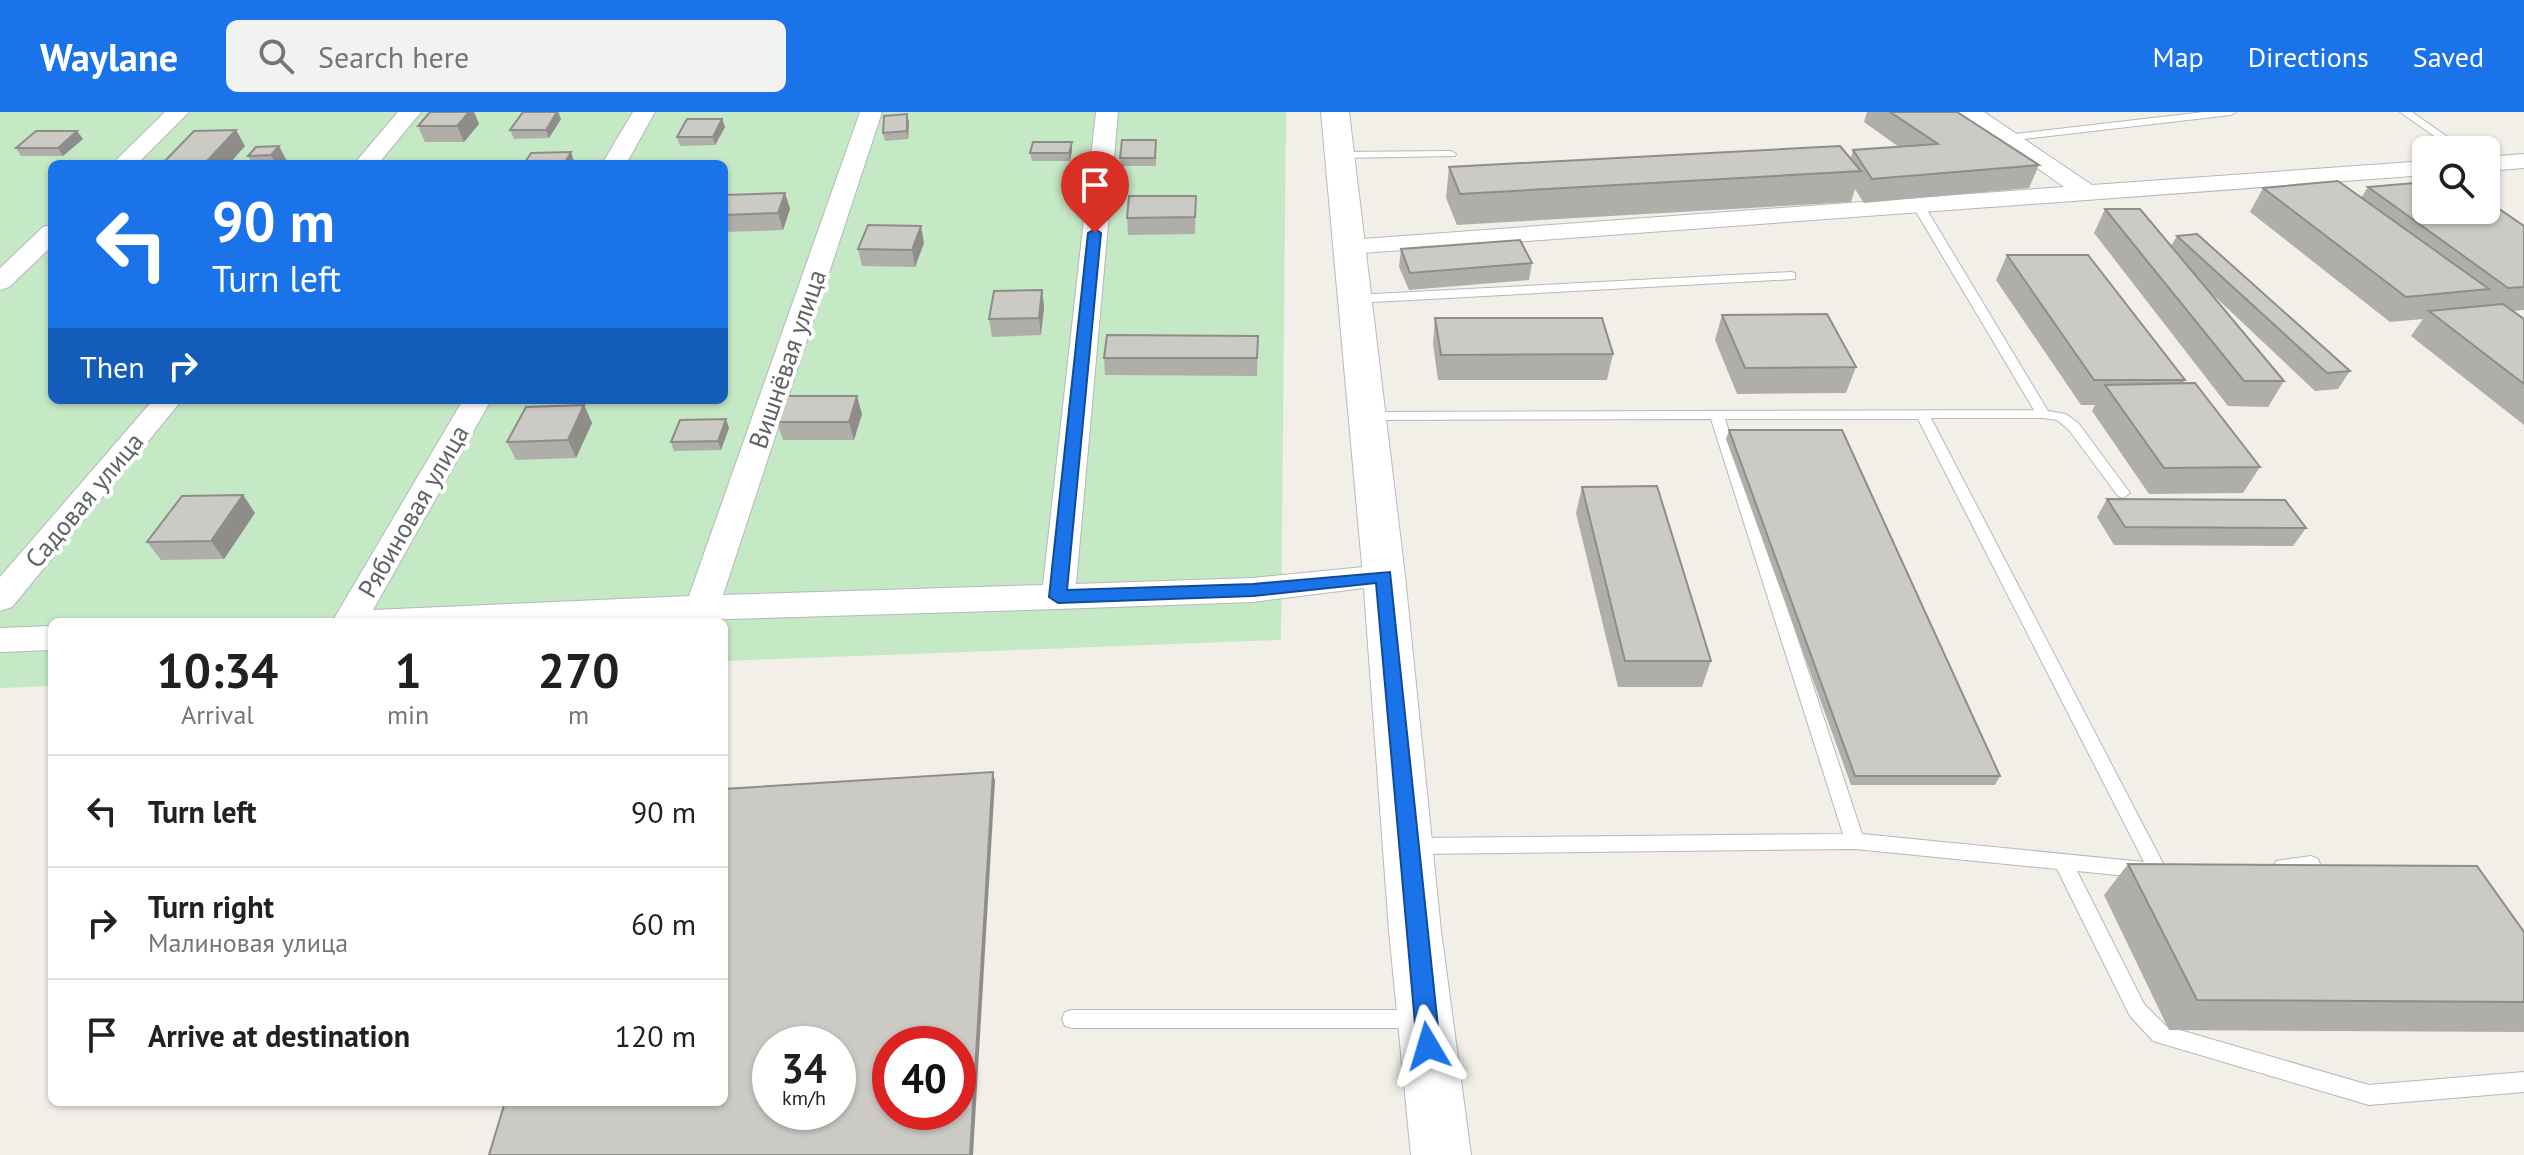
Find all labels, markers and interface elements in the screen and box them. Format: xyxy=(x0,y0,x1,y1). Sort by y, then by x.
search box xyxy=(226,20,786,92)
text: Waylane xyxy=(40,32,178,81)
icon: search xyxy=(254,34,298,78)
text: Search here xyxy=(318,37,469,76)
text: Map xyxy=(2153,38,2204,75)
text: Directions xyxy=(2248,38,2369,75)
text: Saved xyxy=(2413,38,2484,75)
map controls xyxy=(2412,136,2500,224)
button: search xyxy=(2412,136,2500,224)
pin xyxy=(1061,151,1129,233)
icon: arrive xyxy=(1073,163,1117,207)
text: 90 m xyxy=(212,185,335,257)
icon: left xyxy=(80,192,184,296)
text: Turn left xyxy=(212,255,341,302)
street label: Вишнёвая улица xyxy=(741,265,833,453)
icon: right xyxy=(161,344,205,388)
text: Then xyxy=(80,347,145,386)
street label: Рябиновая улица xyxy=(350,419,476,603)
street label: Садовая улица xyxy=(18,425,150,575)
text: 10:34 xyxy=(157,639,278,701)
text: 1 xyxy=(394,639,422,701)
text: 270 xyxy=(538,639,619,701)
text: Arrival xyxy=(181,698,254,731)
text: min xyxy=(387,698,429,731)
text: m xyxy=(568,698,589,731)
icon: left xyxy=(80,789,124,833)
text: Turn left xyxy=(148,792,256,831)
text: 90 m xyxy=(631,792,696,831)
text: Turn right xyxy=(148,887,274,926)
icon: right xyxy=(80,901,124,945)
text: 60 m xyxy=(631,904,696,943)
text: Малиновая улица xyxy=(148,926,348,959)
position arrow xyxy=(1386,1004,1470,1088)
icon: arrive xyxy=(80,1013,124,1057)
text: Arrive at destination xyxy=(148,1016,410,1055)
text: 120 m xyxy=(615,1016,696,1055)
speed limit sign: 40 xyxy=(872,1026,976,1130)
text: 34 xyxy=(781,1042,827,1094)
text: km/h xyxy=(782,1085,826,1111)

